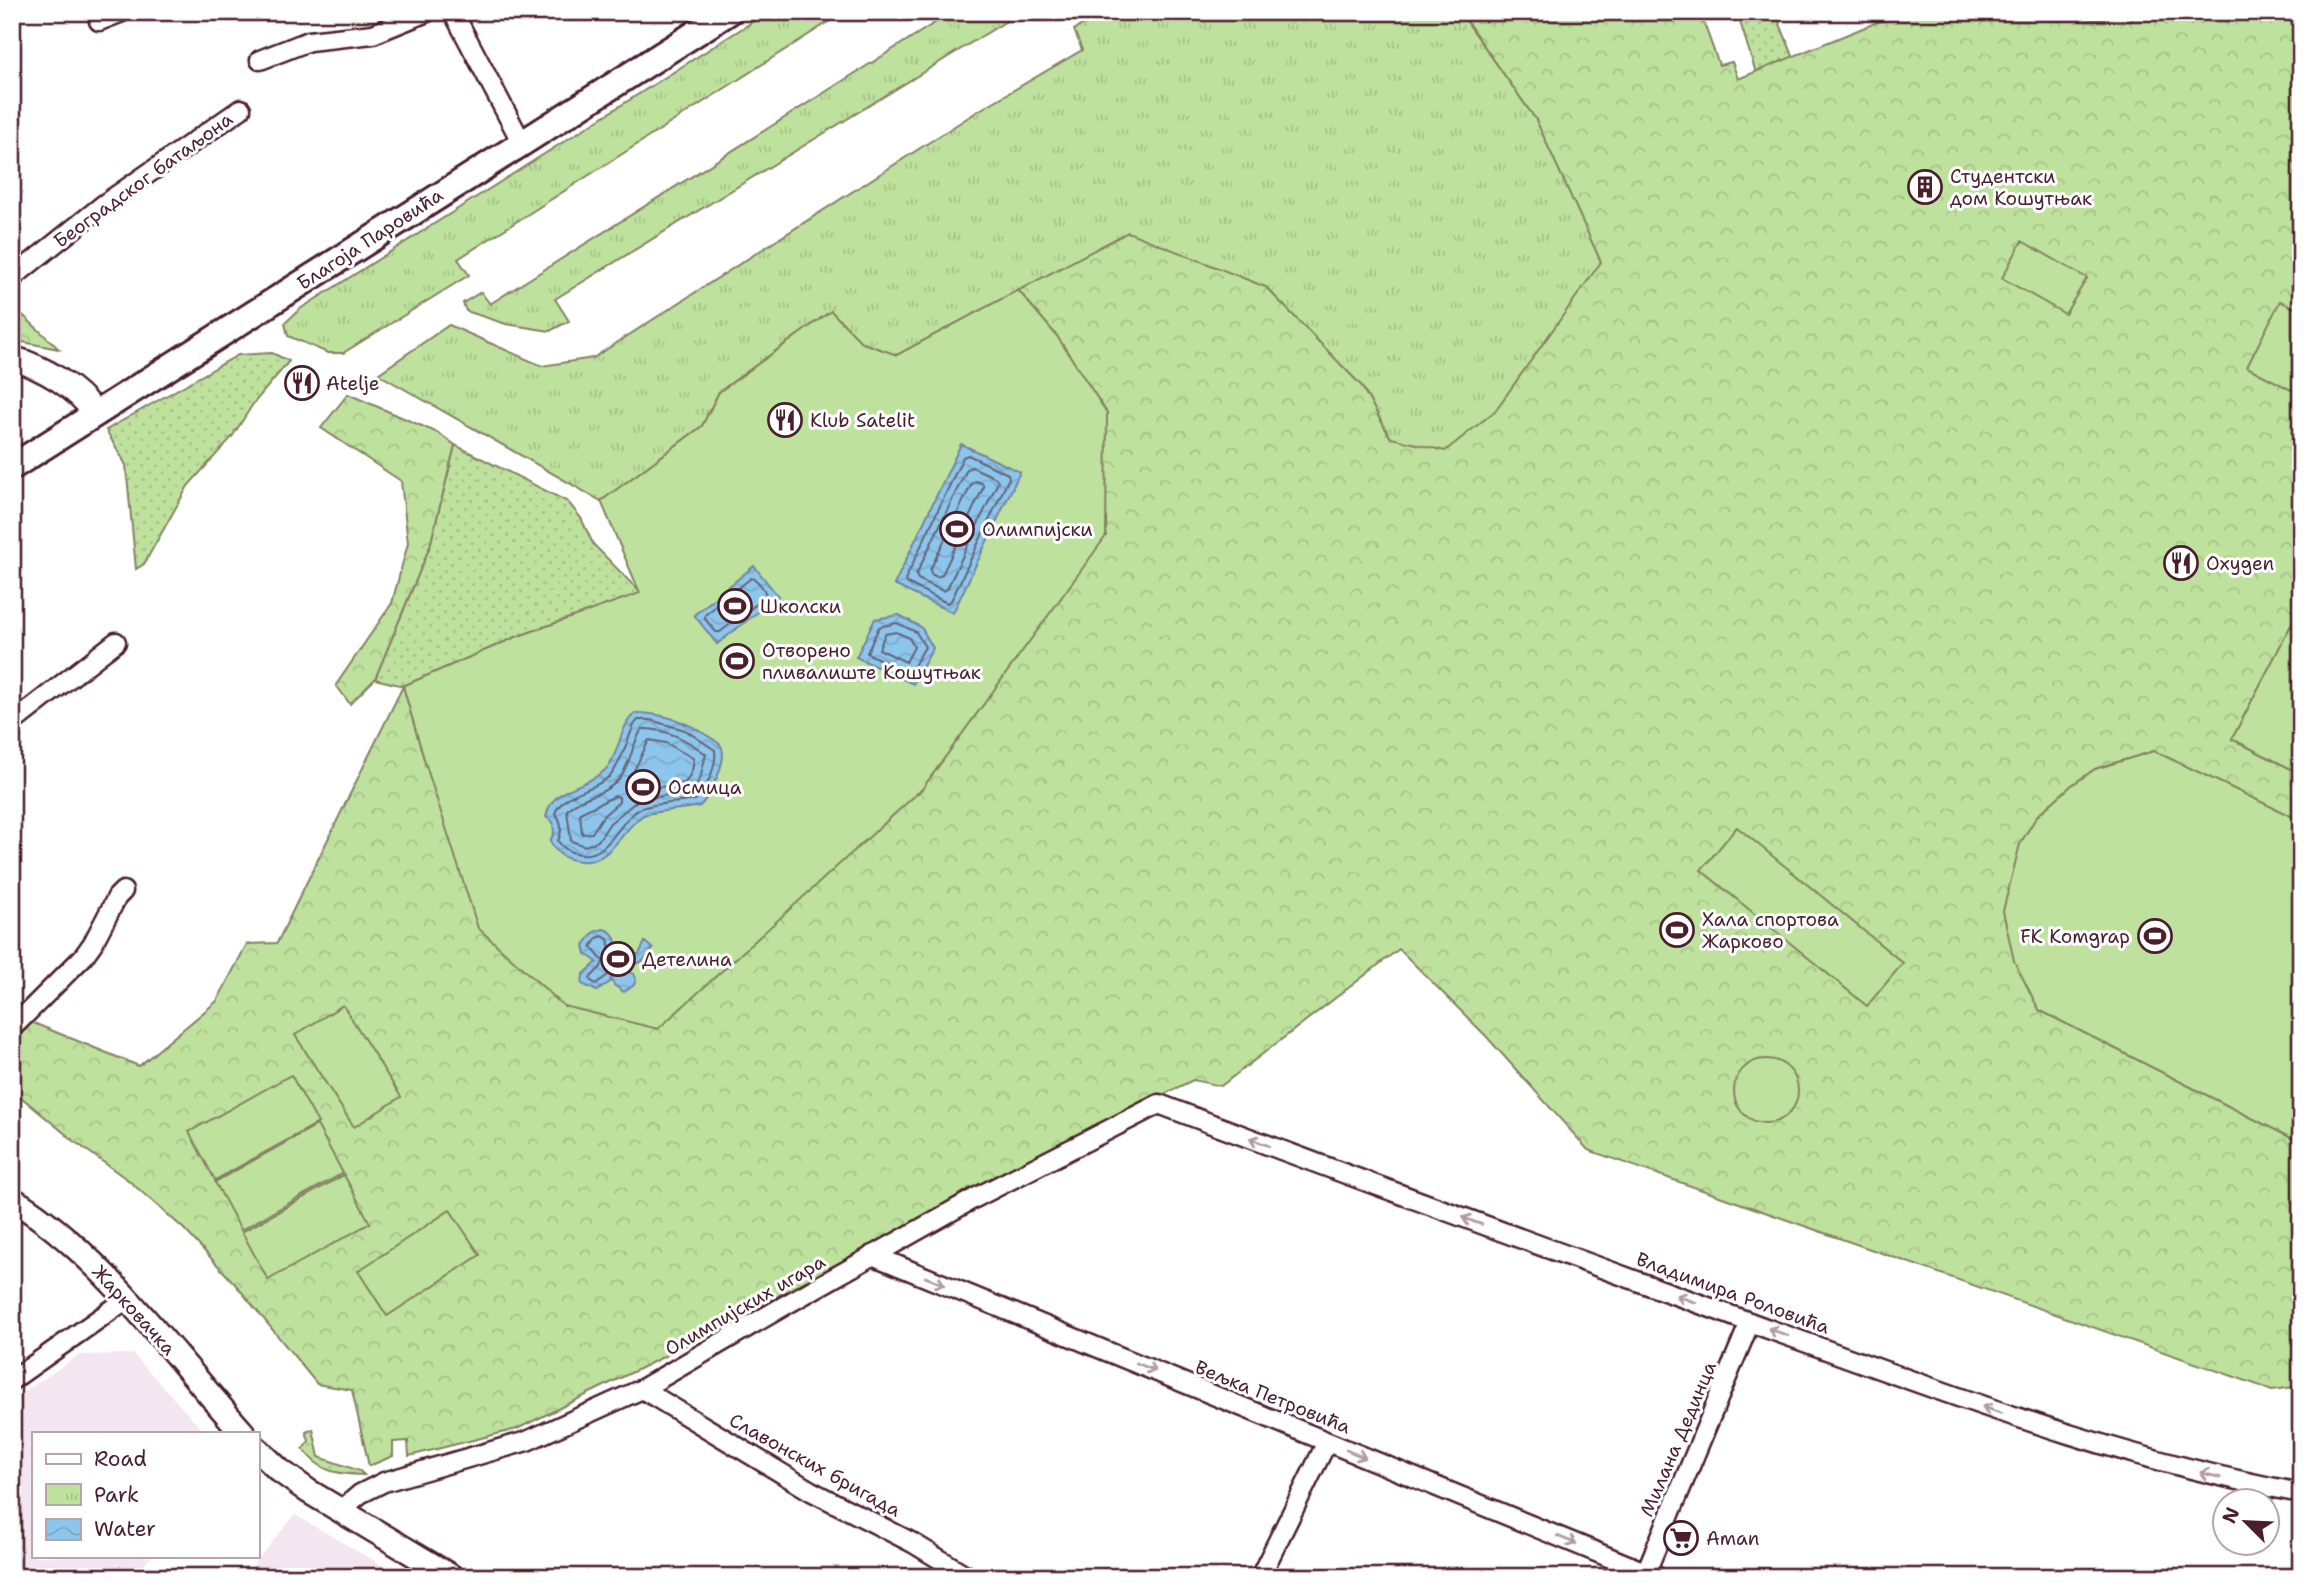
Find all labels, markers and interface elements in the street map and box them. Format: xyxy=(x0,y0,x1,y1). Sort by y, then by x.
street label: Београдског батаљона xyxy=(48,106,238,253)
place label: Студентски дом Кошутњак xyxy=(1950,164,2092,211)
building icon: Студентски дом Кошутњак xyxy=(1906,168,1944,206)
street label: Благоја Паровића xyxy=(292,182,448,296)
restaurant icon: Atelje xyxy=(283,364,321,402)
place label: Atelje xyxy=(326,371,379,396)
restaurant icon: Klub Satelit xyxy=(766,401,804,439)
place label: Klub Satelit xyxy=(810,408,915,433)
sports icon: Олимпијски xyxy=(938,510,976,548)
place label: Олимпијски xyxy=(982,517,1093,542)
restaurant icon: Oxygen xyxy=(2162,544,2200,582)
place label: Oxygen xyxy=(2206,551,2274,576)
sports icon: Школски xyxy=(716,587,754,625)
place label: Школски xyxy=(760,594,841,619)
place label: Отворено пливалиште Кошутњак xyxy=(762,638,981,685)
sports icon: Отворено пливалиште Кошутњак xyxy=(718,642,756,680)
sports icon: Осмица xyxy=(624,768,662,806)
place label: Осмица xyxy=(668,775,742,800)
place label: Хала спортова Жарково xyxy=(1702,907,1839,954)
sports icon: Хала спортова Жарково xyxy=(1658,911,1696,949)
sports icon: FK Komgrap xyxy=(2136,917,2174,955)
place label: FK Komgrap xyxy=(2020,924,2130,949)
sports icon: Детелина xyxy=(599,940,637,978)
place label: Детелина xyxy=(642,947,732,972)
one-way arrow xyxy=(1249,1134,1270,1147)
one-way arrow xyxy=(1462,1214,1484,1226)
street label: Владимира Роловића xyxy=(1633,1246,1833,1340)
street label: Олимпијских игара xyxy=(660,1249,830,1361)
street label: Жарковачка xyxy=(87,1260,181,1361)
one-way arrow xyxy=(924,1275,946,1288)
one-way arrow xyxy=(1676,1291,1698,1304)
one-way arrow xyxy=(1768,1325,1790,1337)
street label: Вељка Петровића xyxy=(1192,1354,1355,1440)
street label: Милана Дединца xyxy=(1634,1358,1722,1520)
one-way arrow xyxy=(1134,1362,1156,1375)
one-way arrow xyxy=(1981,1403,2003,1415)
street label: Славонских бригада xyxy=(725,1407,905,1523)
legend xyxy=(32,1432,259,1558)
text: Road xyxy=(94,1445,147,1473)
one-way arrow xyxy=(1345,1448,1367,1461)
one-way arrow xyxy=(2199,1468,2222,1481)
text: Park xyxy=(94,1481,139,1509)
north arrow xyxy=(2212,1488,2282,1558)
text: N xyxy=(2216,1503,2245,1527)
text: Water xyxy=(94,1515,156,1543)
supermarket icon: Aman xyxy=(1662,1519,1700,1557)
place label: Aman xyxy=(1706,1526,1759,1551)
one-way arrow xyxy=(1556,1534,1577,1547)

